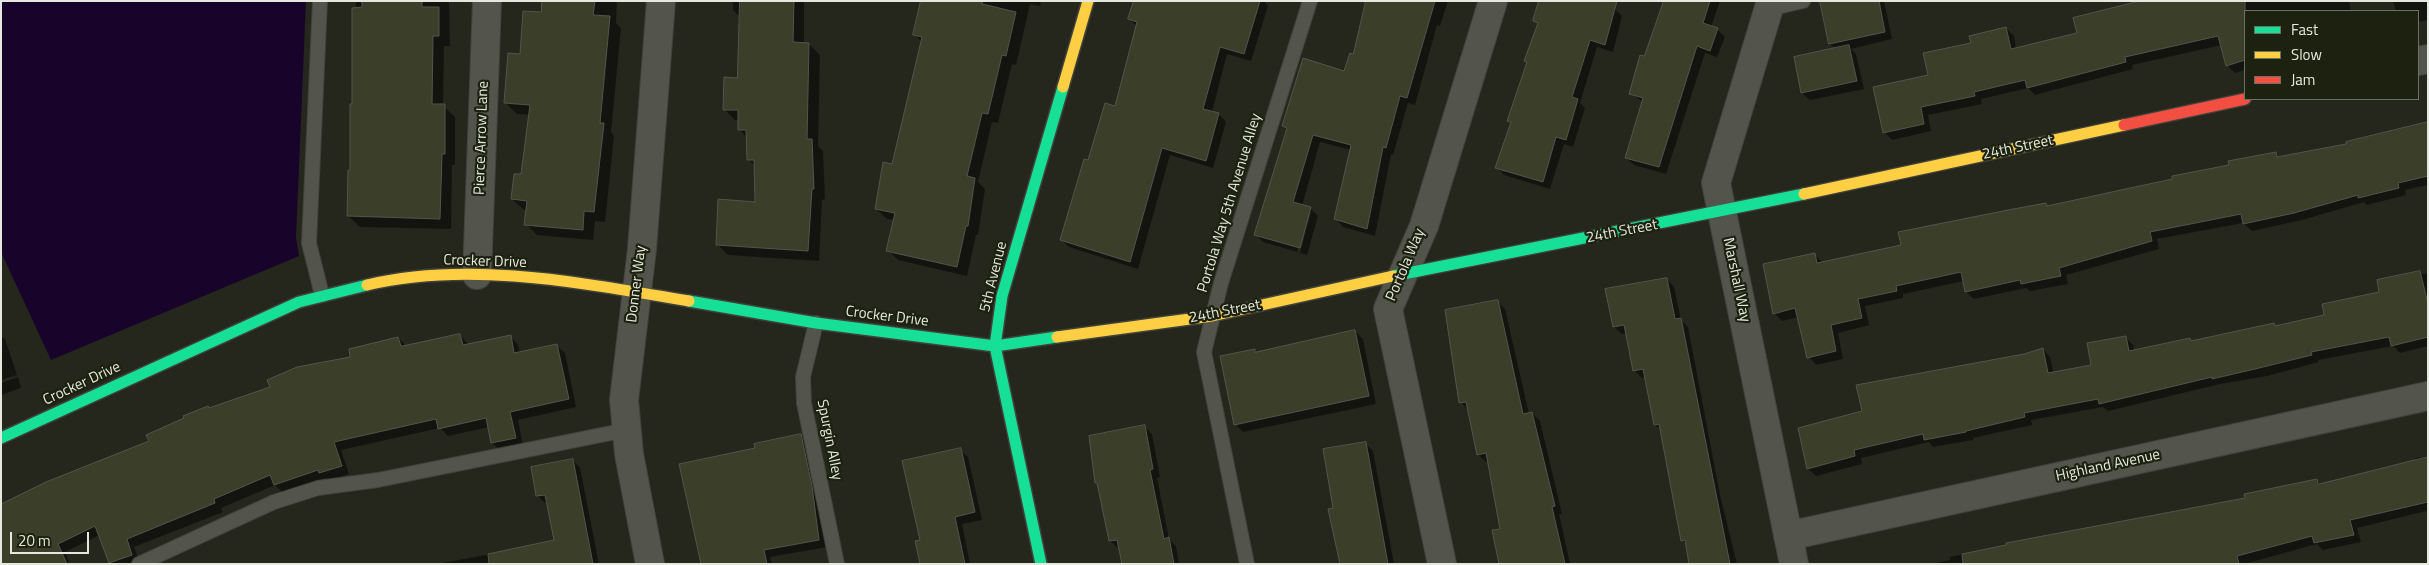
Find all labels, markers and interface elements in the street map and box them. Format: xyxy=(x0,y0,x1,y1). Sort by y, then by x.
legend xyxy=(2244,10,2419,100)
text: Fast xyxy=(2291,18,2318,41)
text: Slow xyxy=(2291,43,2322,66)
text: Jam xyxy=(2291,68,2315,91)
street label: Pierce Arrow Lane xyxy=(471,81,493,195)
street label: Portola Way 5th Avenue Alley xyxy=(1194,111,1266,295)
street label: 24th Street xyxy=(1981,132,2055,164)
street label: 24th Street xyxy=(1585,216,1659,248)
street label: Portola Way xyxy=(1383,226,1429,304)
street label: Marshall Way xyxy=(1718,236,1754,324)
street label: 5th Avenue xyxy=(977,240,1011,314)
street label: Donner Way xyxy=(623,244,651,324)
street label: Crocker Drive xyxy=(443,252,527,272)
street label: 24th Street xyxy=(1188,296,1262,328)
street label: Crocker Drive xyxy=(844,303,930,331)
street label: Crocker Drive xyxy=(40,358,124,410)
street label: Spurgin Alley xyxy=(812,398,846,482)
street label: Highland Avenue xyxy=(2054,446,2162,486)
scale bar xyxy=(12,522,91,554)
text: 20 m xyxy=(18,529,51,552)

